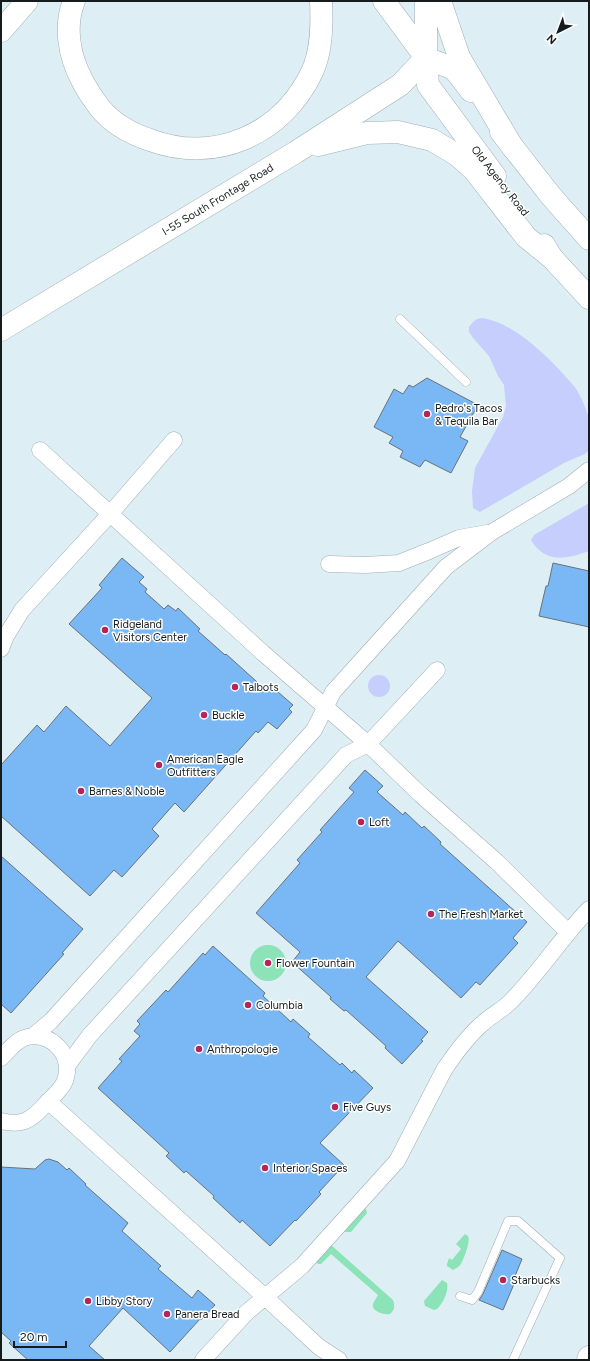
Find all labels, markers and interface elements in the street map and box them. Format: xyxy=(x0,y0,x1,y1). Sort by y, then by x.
north arrow xyxy=(538,12,578,52)
text: N xyxy=(544,31,559,47)
street label: Old Agency Road xyxy=(468,143,532,219)
street label: I-55 South Frontage Road xyxy=(160,161,276,238)
place label: Pedro's Tacos & Tequila Bar xyxy=(435,402,502,428)
marker: Pedro's Tacos & Tequila Bar xyxy=(422,409,432,419)
place label: Ridgeland Visitors Center xyxy=(113,618,187,644)
marker: Ridgeland Visitors Center xyxy=(100,625,110,635)
place label: Talbots xyxy=(243,681,279,694)
marker: Talbots xyxy=(230,682,240,692)
place label: Buckle xyxy=(212,709,245,722)
marker: Buckle xyxy=(199,710,209,720)
place label: American Eagle Outfitters xyxy=(167,753,244,779)
marker: American Eagle Outfitters xyxy=(154,760,164,770)
place label: Barnes & Noble xyxy=(89,785,165,798)
marker: Barnes & Noble xyxy=(76,786,86,796)
place label: Loft xyxy=(369,816,389,829)
marker: Loft xyxy=(356,817,366,827)
place label: The Fresh Market xyxy=(439,908,524,921)
marker: The Fresh Market xyxy=(426,909,436,919)
place label: Flower Fountain xyxy=(276,957,355,970)
marker: Flower Fountain xyxy=(263,958,273,968)
place label: Columbia xyxy=(256,999,303,1012)
marker: Columbia xyxy=(243,1000,253,1010)
place label: Anthropologie xyxy=(207,1043,278,1056)
marker: Anthropologie xyxy=(194,1044,204,1054)
place label: Five Guys xyxy=(343,1101,391,1114)
marker: Five Guys xyxy=(330,1102,340,1112)
place label: Interior Spaces xyxy=(273,1162,347,1175)
marker: Interior Spaces xyxy=(260,1163,270,1173)
place label: Starbucks xyxy=(511,1274,560,1287)
marker: Starbucks xyxy=(498,1275,508,1285)
place label: Libby Story xyxy=(96,1295,153,1308)
marker: Libby Story xyxy=(83,1296,93,1306)
place label: Panera Bread xyxy=(175,1308,240,1321)
marker: Panera Bread xyxy=(162,1309,172,1319)
scale bar xyxy=(14,1323,66,1349)
text: 20 m xyxy=(20,1330,48,1344)

